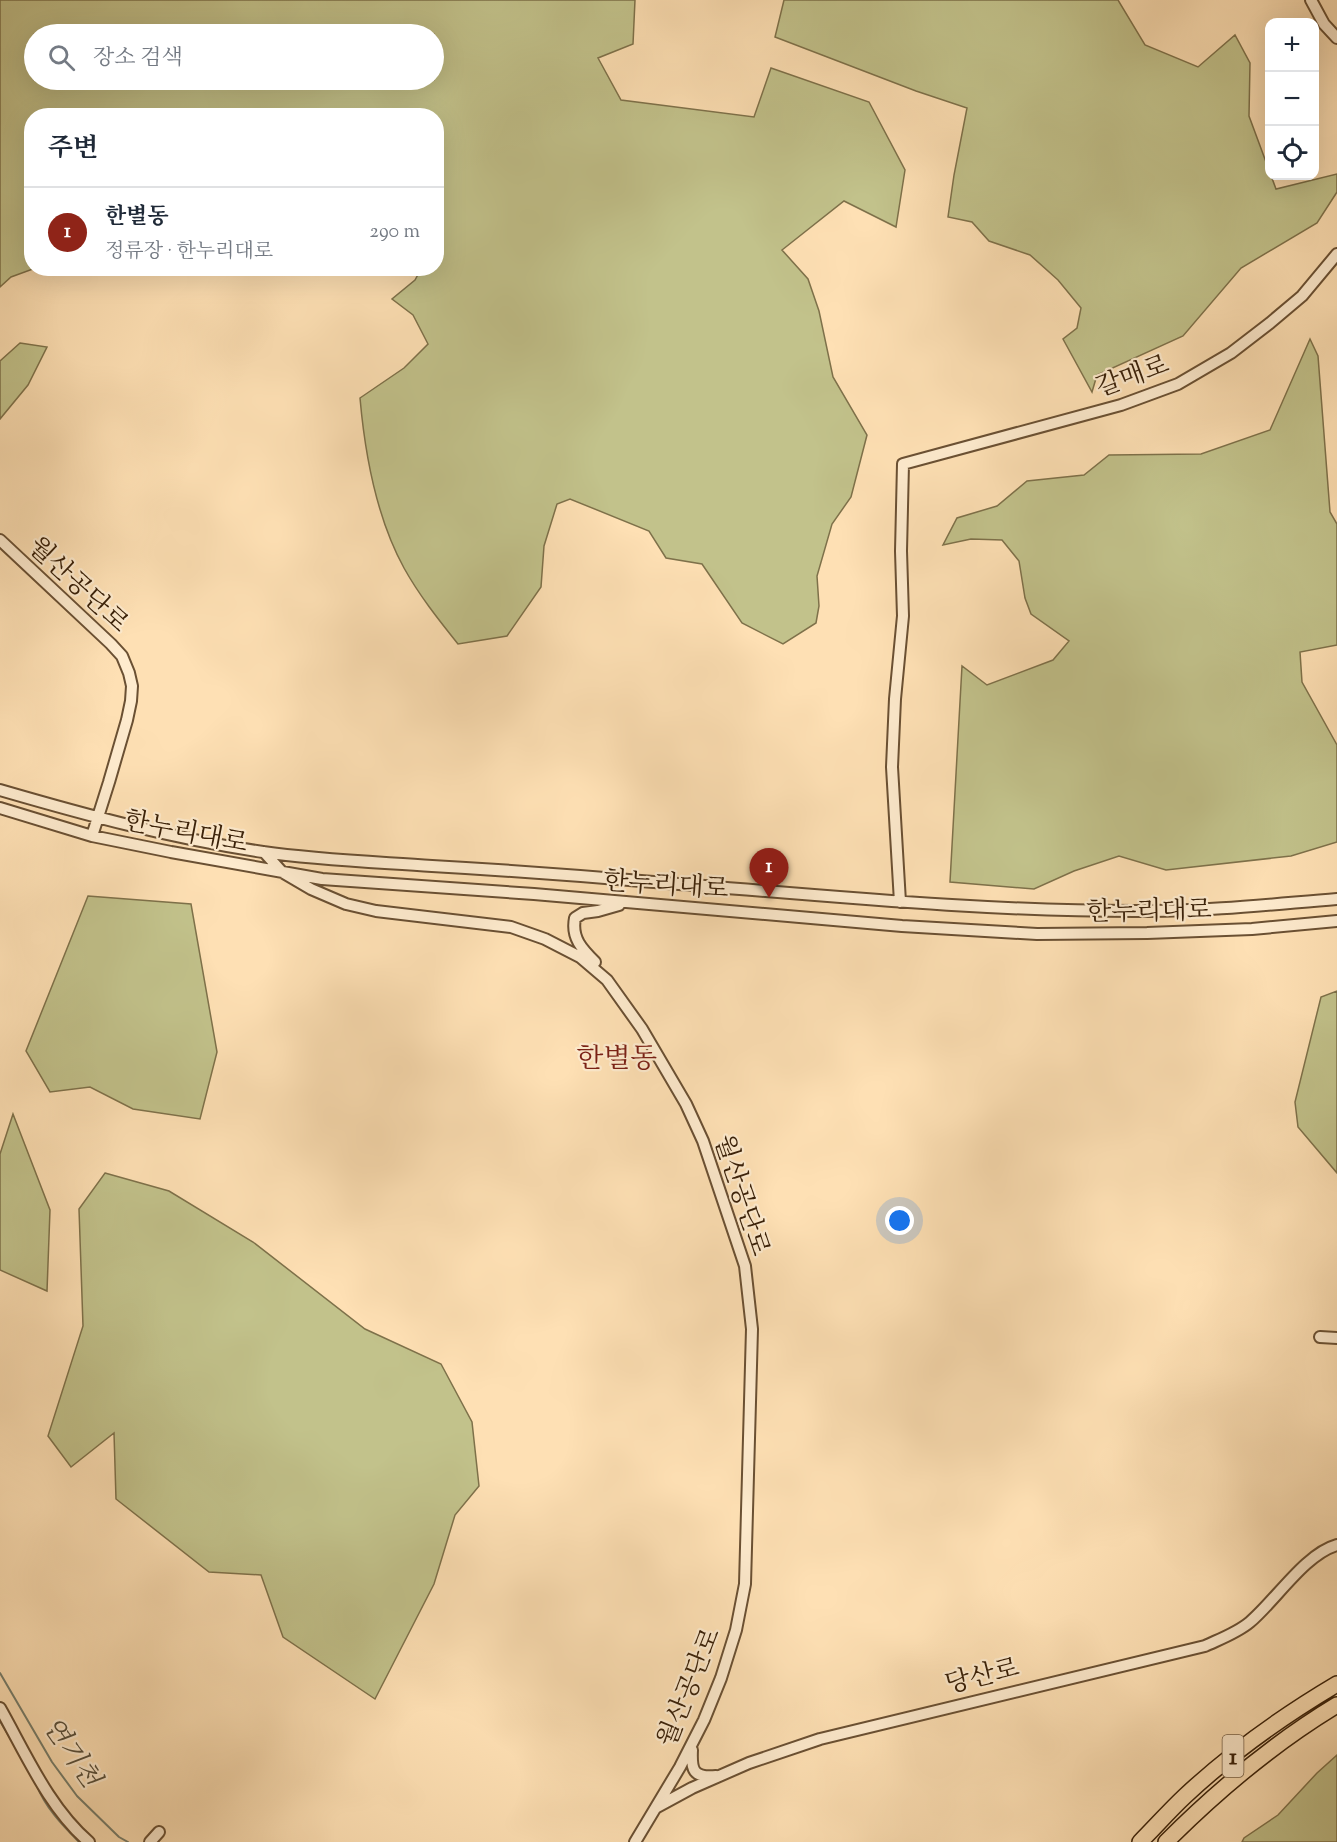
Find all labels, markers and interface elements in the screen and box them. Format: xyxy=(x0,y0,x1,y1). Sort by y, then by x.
map controls xyxy=(1265,18,1319,180)
button: + xyxy=(1265,18,1319,72)
search box xyxy=(24,24,444,90)
icon: search xyxy=(45,41,78,74)
text: 장소 검색 xyxy=(93,43,183,75)
button: − xyxy=(1265,72,1319,126)
button: locate xyxy=(1265,126,1319,180)
text: 주변 xyxy=(48,131,98,168)
text: 한별동 xyxy=(105,202,169,234)
text: 1 xyxy=(64,218,71,247)
text: 290 m xyxy=(370,218,420,247)
text: 정류장 · 한누리대로 xyxy=(105,238,273,267)
street label: 갈매로 xyxy=(1091,347,1175,408)
street label: 월산공단로 xyxy=(19,529,136,642)
street label: 한누리대로 xyxy=(120,803,251,864)
pin: 1 xyxy=(750,848,788,898)
street label: 한누리대로 xyxy=(602,864,730,909)
street label: 한누리대로 xyxy=(1086,893,1212,932)
district label: 한별동 xyxy=(576,1040,658,1080)
street label: 월산공단로 xyxy=(704,1130,778,1261)
your location xyxy=(885,1206,914,1235)
street label: 월산공단로 xyxy=(650,1623,731,1753)
street label: 당산로 xyxy=(942,1650,1024,1704)
water label: 연기천 xyxy=(32,1710,109,1798)
road number: 1 xyxy=(1222,1735,1244,1777)

